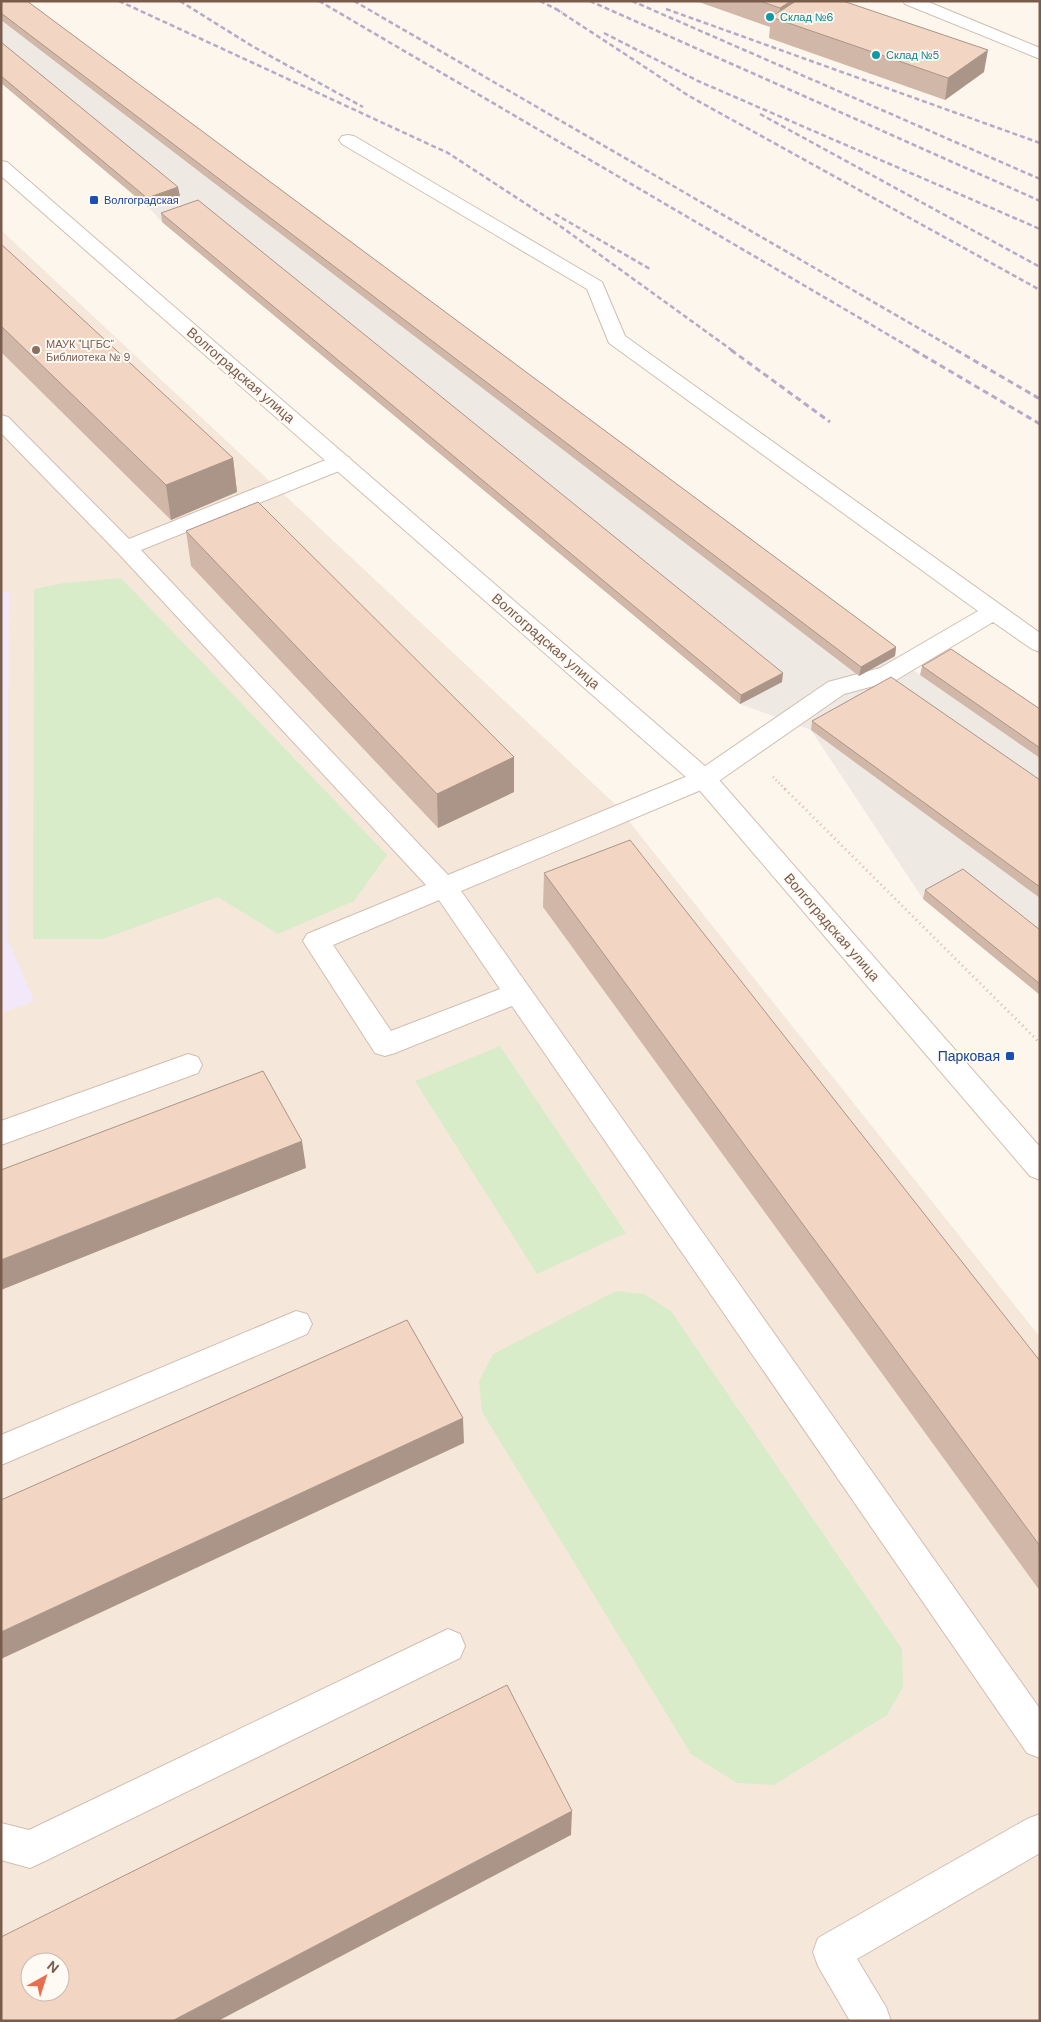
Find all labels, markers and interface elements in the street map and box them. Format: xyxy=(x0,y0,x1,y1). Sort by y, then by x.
place label: Склад №6 xyxy=(780,10,834,24)
marker: Склад №6 xyxy=(764,11,776,23)
place label: Склад №5 xyxy=(886,48,940,62)
marker: Склад №5 xyxy=(870,49,882,61)
place label: Волгоградская xyxy=(104,193,179,207)
marker: Волгоградская xyxy=(88,194,100,206)
street label: Волгоградская улица xyxy=(183,323,299,427)
place label: МАУК "ЦГБС" Библиотека № 9 xyxy=(46,337,130,364)
marker: МАУК "ЦГБС" Библиотека № 9 xyxy=(30,344,42,356)
street label: Волгоградская улица xyxy=(488,589,604,693)
street label: Волгоградская улица xyxy=(780,869,884,985)
place label: Парковая xyxy=(938,1047,1000,1065)
marker: Парковая xyxy=(1004,1050,1016,1062)
north arrow xyxy=(20,1952,70,2002)
text: N xyxy=(44,1957,63,1977)

